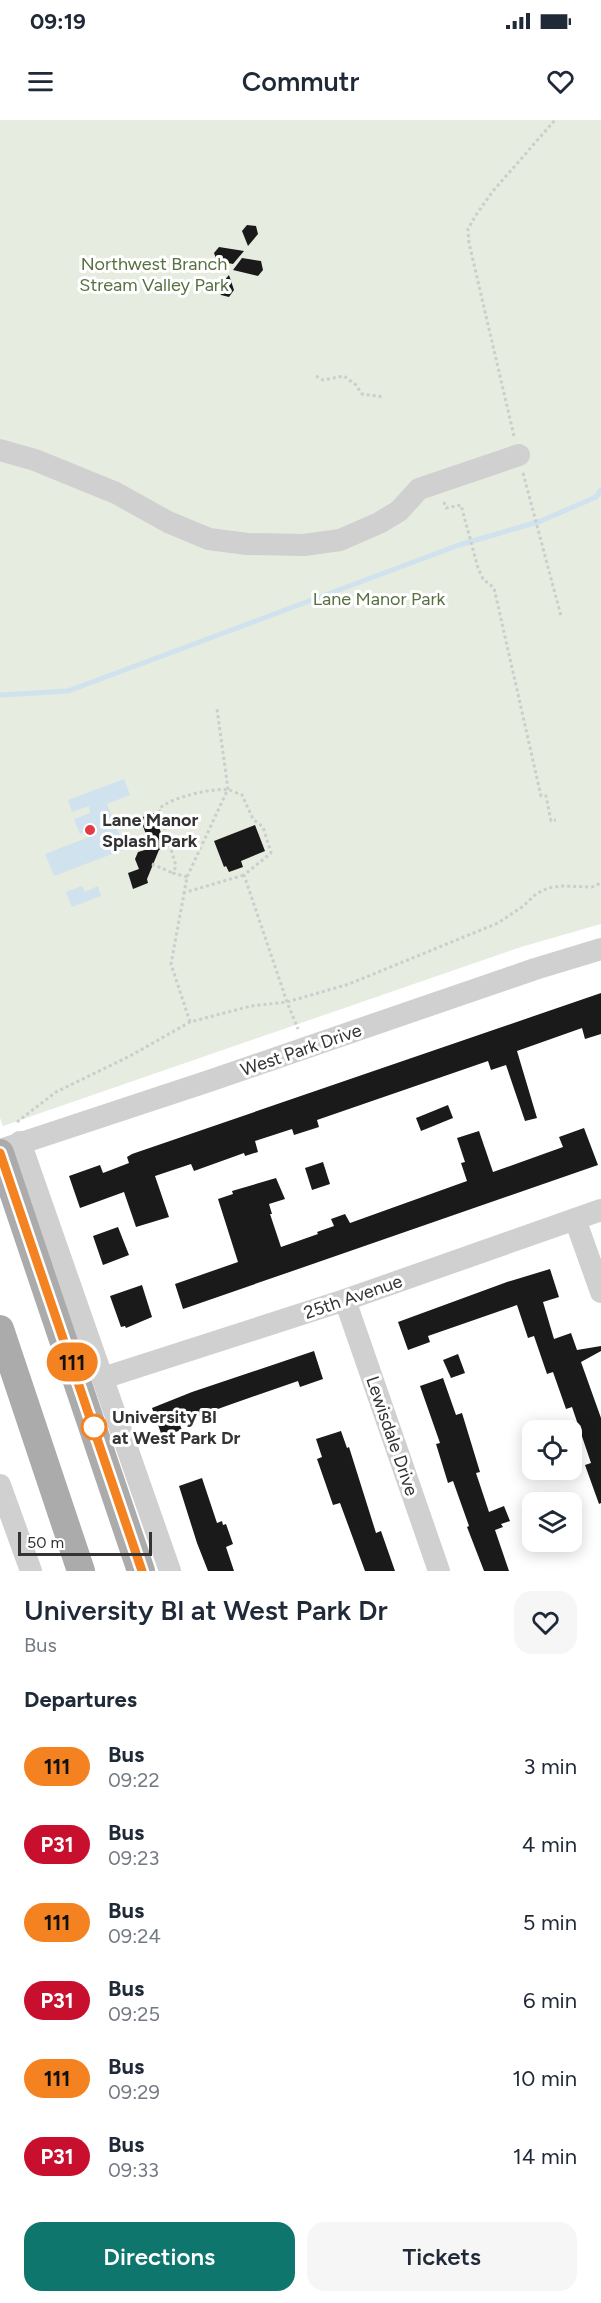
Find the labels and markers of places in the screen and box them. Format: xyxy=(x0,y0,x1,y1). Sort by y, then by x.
place label: Lane Manor Splash Park xyxy=(102,809,198,852)
marker: Lane Manor Splash Park xyxy=(83,823,97,837)
place label: University Bl at West Park Dr xyxy=(112,1406,241,1449)
marker: University Bl at West Park Dr xyxy=(81,1414,107,1440)

